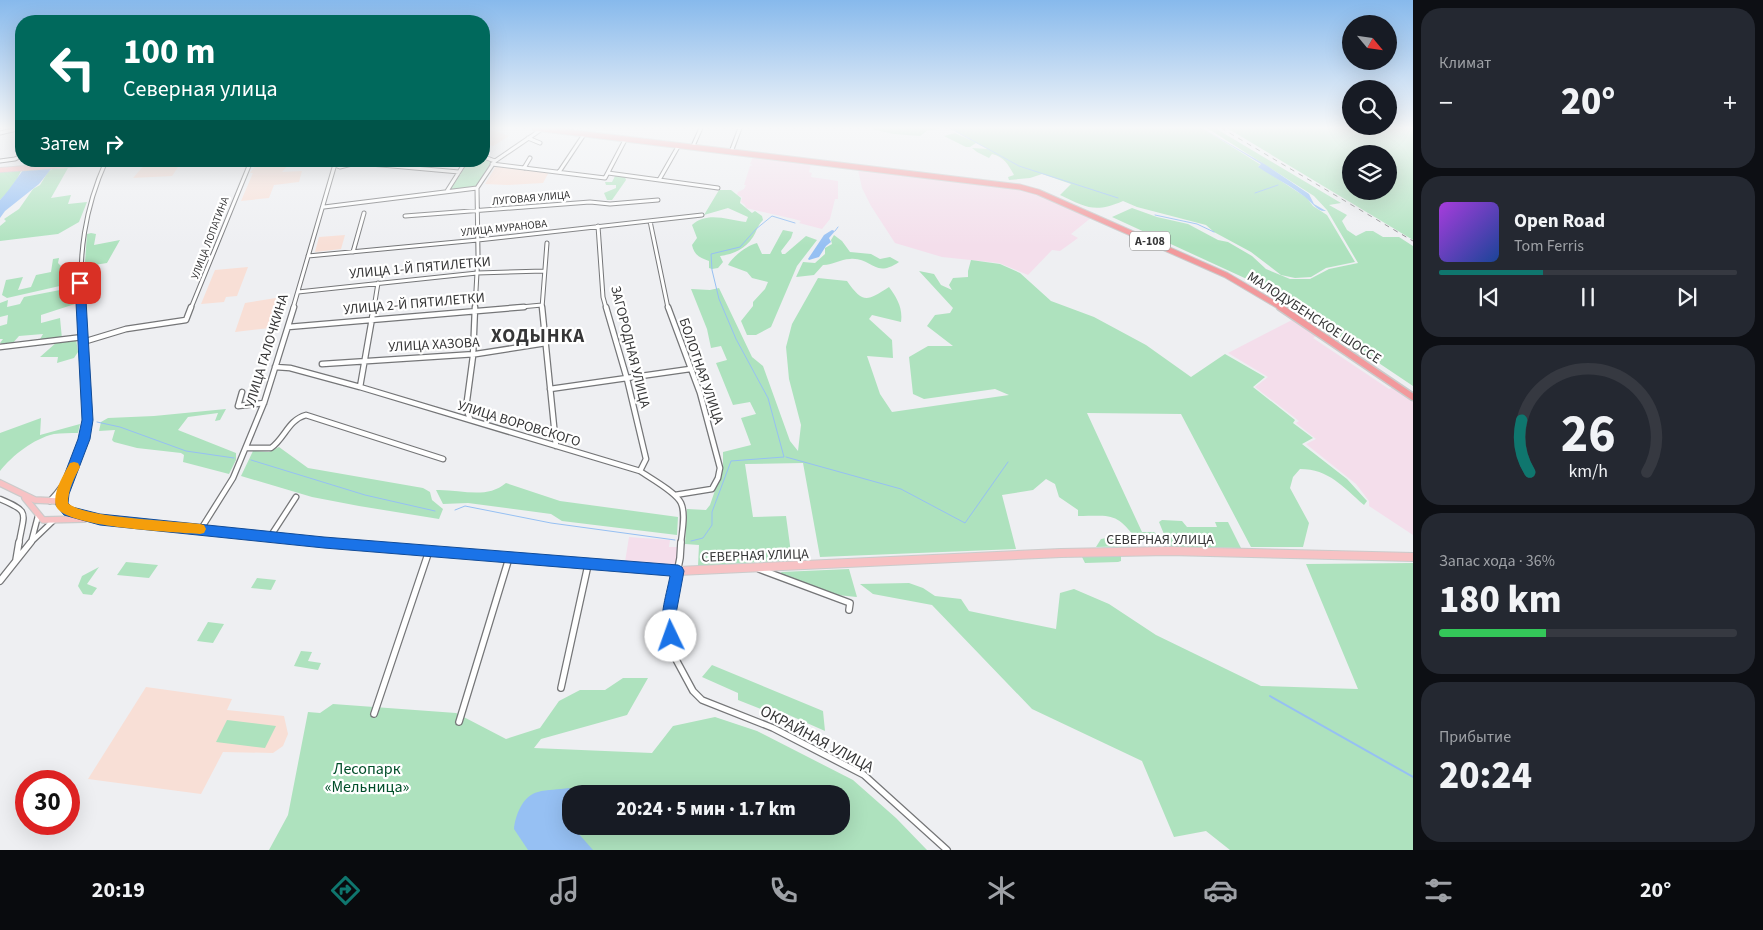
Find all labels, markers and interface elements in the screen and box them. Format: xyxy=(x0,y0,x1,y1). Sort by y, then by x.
north arrow xyxy=(1342,15,1398,70)
map controls xyxy=(1342,15,1397,200)
text: 100 m xyxy=(123,27,215,77)
icon: left xyxy=(40,35,105,100)
text: Климат xyxy=(1439,52,1491,74)
text: Северная улица xyxy=(123,73,278,105)
text: 20° xyxy=(1561,75,1615,129)
button: search xyxy=(1342,80,1397,135)
text: − xyxy=(1439,83,1453,123)
text: + xyxy=(1723,83,1737,123)
icon: right xyxy=(100,130,128,158)
text: Затем xyxy=(40,131,90,158)
button: layers xyxy=(1342,145,1397,200)
street label: ЛУГОВАЯ УЛИЦА xyxy=(491,187,571,209)
street label: УЛИЦА ЛОПАТИНА xyxy=(187,195,233,281)
text: Open Road xyxy=(1514,208,1605,235)
street label: УЛИЦА МУРАНОВА xyxy=(460,216,548,240)
road number: А-108 xyxy=(1130,232,1170,250)
text: Tom Ferris xyxy=(1514,235,1584,257)
street label: УЛИЦА 1-Й ПЯТИЛЕТКИ xyxy=(348,252,492,284)
pin xyxy=(59,262,101,304)
street label: МАЛОДУБЕНСКОЕ ШОССЕ xyxy=(1243,267,1385,369)
icon: arrive xyxy=(66,269,94,297)
icon: previous xyxy=(1475,283,1503,311)
icon: pause xyxy=(1574,283,1602,311)
icon: next xyxy=(1673,283,1701,311)
street label: ЗАГОРОДНАЯ УЛИЦА xyxy=(605,284,655,411)
street label: УЛИЦА 2-Й ПЯТИЛЕТКИ xyxy=(342,288,486,320)
street label: УЛИЦА ГАЛОЧКИНА xyxy=(240,291,294,410)
street label: БОЛОТНАЯ УЛИЦА xyxy=(673,315,729,427)
district label: ХОДЫНКА xyxy=(491,323,585,350)
street label: УЛИЦА ХАЗОВА xyxy=(388,333,481,357)
street label: УЛИЦА ВОРОВСКОГО xyxy=(455,396,583,452)
text: 26 xyxy=(1561,398,1615,472)
text: km/h xyxy=(1568,459,1608,484)
street label: СЕВЕРНАЯ УЛИЦА xyxy=(1106,530,1214,550)
street label: СЕВЕРНАЯ УЛИЦА xyxy=(701,544,809,568)
text: Запас хода · 36% xyxy=(1439,550,1555,572)
text: 180 km xyxy=(1439,573,1561,627)
position arrow xyxy=(644,609,696,661)
street label: ОКРАЙНАЯ УЛИЦА xyxy=(756,700,878,778)
text: Прибытие xyxy=(1439,726,1511,748)
text: 20:24 xyxy=(1439,749,1532,803)
park label: Лесопарк «Мельница» xyxy=(325,758,409,798)
speed limit sign: 30 xyxy=(15,770,80,835)
text: 20:24 · 5 мин · 1.7 km xyxy=(616,796,796,823)
icon: directions xyxy=(328,873,363,908)
icon: music xyxy=(547,873,582,908)
icon: phone xyxy=(766,873,801,908)
icon: climate xyxy=(984,873,1019,908)
icon: car xyxy=(1203,873,1238,908)
icon: filters xyxy=(1421,873,1456,908)
text: 20:19 xyxy=(92,874,145,906)
text: 20° xyxy=(1640,874,1671,906)

